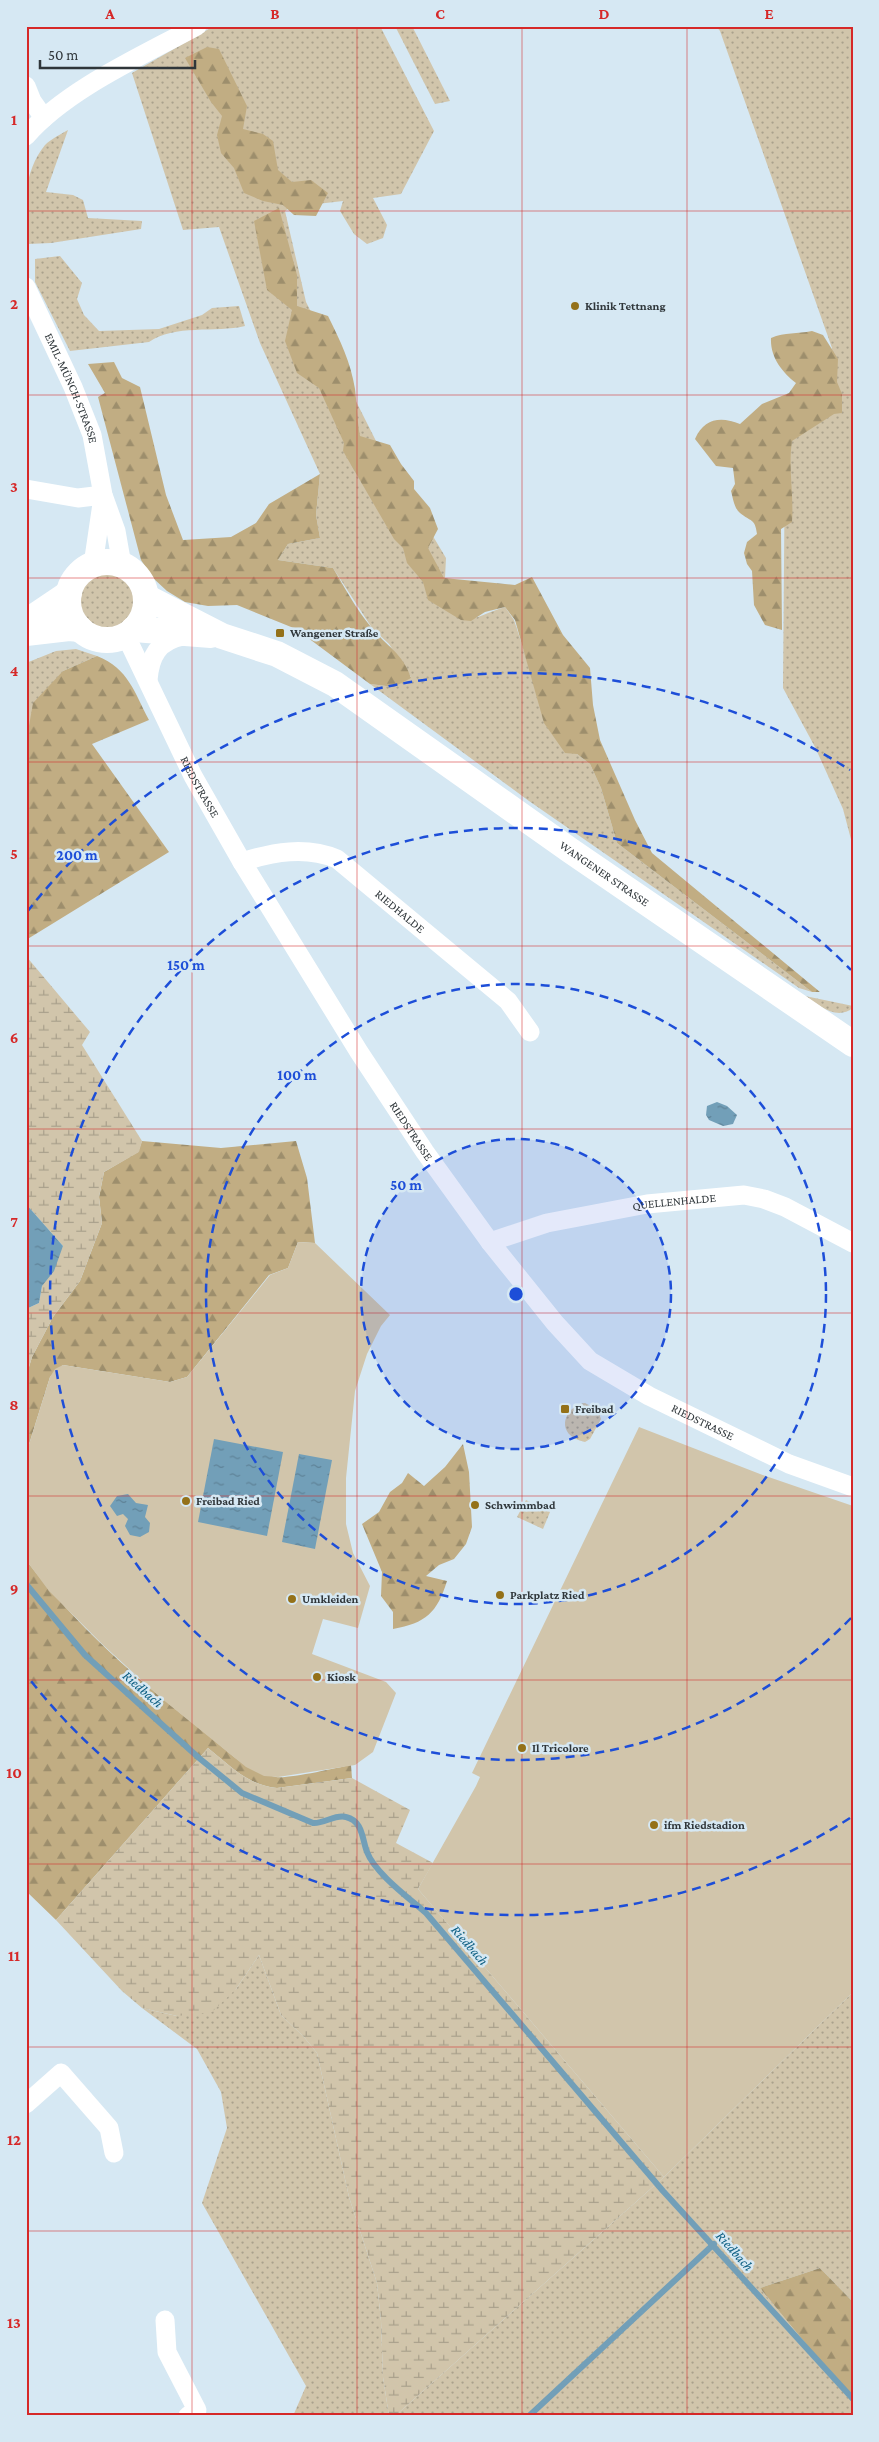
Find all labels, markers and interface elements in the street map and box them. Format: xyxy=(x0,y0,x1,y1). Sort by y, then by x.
text: A xyxy=(104,5,115,22)
text: B xyxy=(270,5,280,22)
text: C xyxy=(435,5,445,22)
text: D xyxy=(598,5,610,22)
text: E xyxy=(764,5,774,22)
scale bar xyxy=(40,38,195,70)
text: 50 m xyxy=(48,47,78,63)
text: 1 xyxy=(11,111,17,128)
text: 2 xyxy=(10,295,18,312)
place label: Klinik Tettnang xyxy=(585,299,665,313)
marker: Klinik Tettnang xyxy=(569,300,581,312)
street label: EMIL-MÜNCH-STRASSE xyxy=(42,331,100,445)
text: 3 xyxy=(10,478,18,495)
place label: Wangener Straße xyxy=(289,626,379,640)
marker: Wangener Straße xyxy=(274,627,286,639)
text: 4 xyxy=(10,662,19,679)
street label: RIEDSTRASSE xyxy=(178,754,222,820)
street label: WANGENER STRASSE xyxy=(557,838,652,910)
text: 5 xyxy=(10,845,18,862)
text: 200 m xyxy=(56,847,98,863)
street label: RIEDHALDE xyxy=(372,887,428,936)
text: 150 m xyxy=(167,957,205,973)
text: 6 xyxy=(10,1029,18,1046)
text: 100 m xyxy=(277,1067,317,1083)
street label: RIEDSTRASSE xyxy=(387,1099,436,1164)
text: 50 m xyxy=(390,1177,422,1193)
street label: QUELLENHALDE xyxy=(631,1191,717,1214)
text: 7 xyxy=(10,1213,18,1230)
centre of rings xyxy=(507,1285,525,1303)
text: 8 xyxy=(9,1396,19,1413)
street label: RIEDSTRASSE xyxy=(669,1401,737,1443)
place label: Freibad xyxy=(575,1402,614,1416)
marker: Freibad xyxy=(559,1403,571,1415)
place label: Freibad Ried xyxy=(196,1494,260,1508)
marker: Freibad Ried xyxy=(180,1495,192,1507)
place label: Schwimmbad xyxy=(485,1498,556,1512)
marker: Schwimmbad xyxy=(469,1499,481,1511)
text: 9 xyxy=(10,1580,18,1597)
place label: Parkplatz Ried xyxy=(510,1588,585,1602)
marker: Parkplatz Ried xyxy=(494,1589,506,1601)
place label: Umkleiden xyxy=(302,1592,359,1606)
marker: Umkleiden xyxy=(286,1593,298,1605)
water label: Riedbach xyxy=(120,1667,166,1711)
place label: Kiosk xyxy=(327,1670,356,1684)
marker: Kiosk xyxy=(311,1671,323,1683)
place label: Il Tricolore xyxy=(532,1741,589,1755)
marker: Il Tricolore xyxy=(516,1742,528,1754)
text: 10 xyxy=(6,1764,22,1781)
place label: ifm Riedstadion xyxy=(664,1818,745,1832)
marker: ifm Riedstadion xyxy=(648,1819,660,1831)
water label: Riedbach xyxy=(448,1922,492,1968)
text: 11 xyxy=(8,1947,20,1964)
text: 12 xyxy=(7,2131,21,2148)
water label: Riedbach xyxy=(713,2228,757,2274)
text: 13 xyxy=(7,2314,21,2331)

